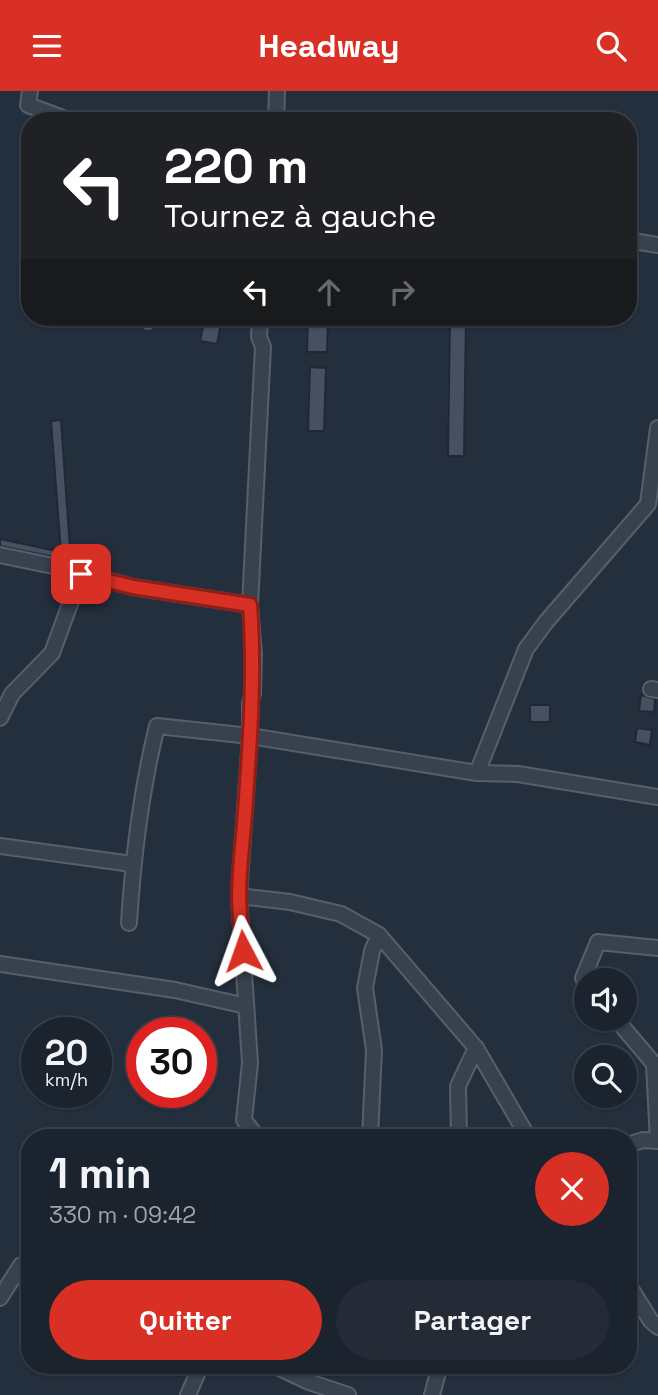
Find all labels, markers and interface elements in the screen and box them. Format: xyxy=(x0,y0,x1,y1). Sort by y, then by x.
text: Headway xyxy=(259,26,399,66)
icon: menu xyxy=(28,27,66,65)
icon: search xyxy=(592,27,630,65)
text: 220 m xyxy=(164,135,308,197)
icon: left xyxy=(49,140,140,231)
text: Tournez à gauche xyxy=(164,196,436,236)
icon: left xyxy=(237,273,275,311)
icon: ahead xyxy=(310,273,348,311)
icon: right xyxy=(383,273,421,311)
pin xyxy=(51,544,111,604)
icon: arrive xyxy=(62,555,100,593)
position arrow xyxy=(206,914,280,988)
map controls xyxy=(574,968,637,1108)
button: sound xyxy=(574,968,637,1031)
speed limit sign: 30 xyxy=(126,1017,217,1108)
text: 20 xyxy=(45,1031,88,1075)
button: search xyxy=(574,1045,637,1108)
text: km/h xyxy=(45,1068,88,1091)
text: 1 min xyxy=(49,1147,152,1200)
button: close xyxy=(535,1152,609,1226)
text: 330 m · 09:42 xyxy=(49,1200,196,1230)
button: Quitter xyxy=(49,1280,322,1360)
button: Partager xyxy=(336,1280,609,1360)

